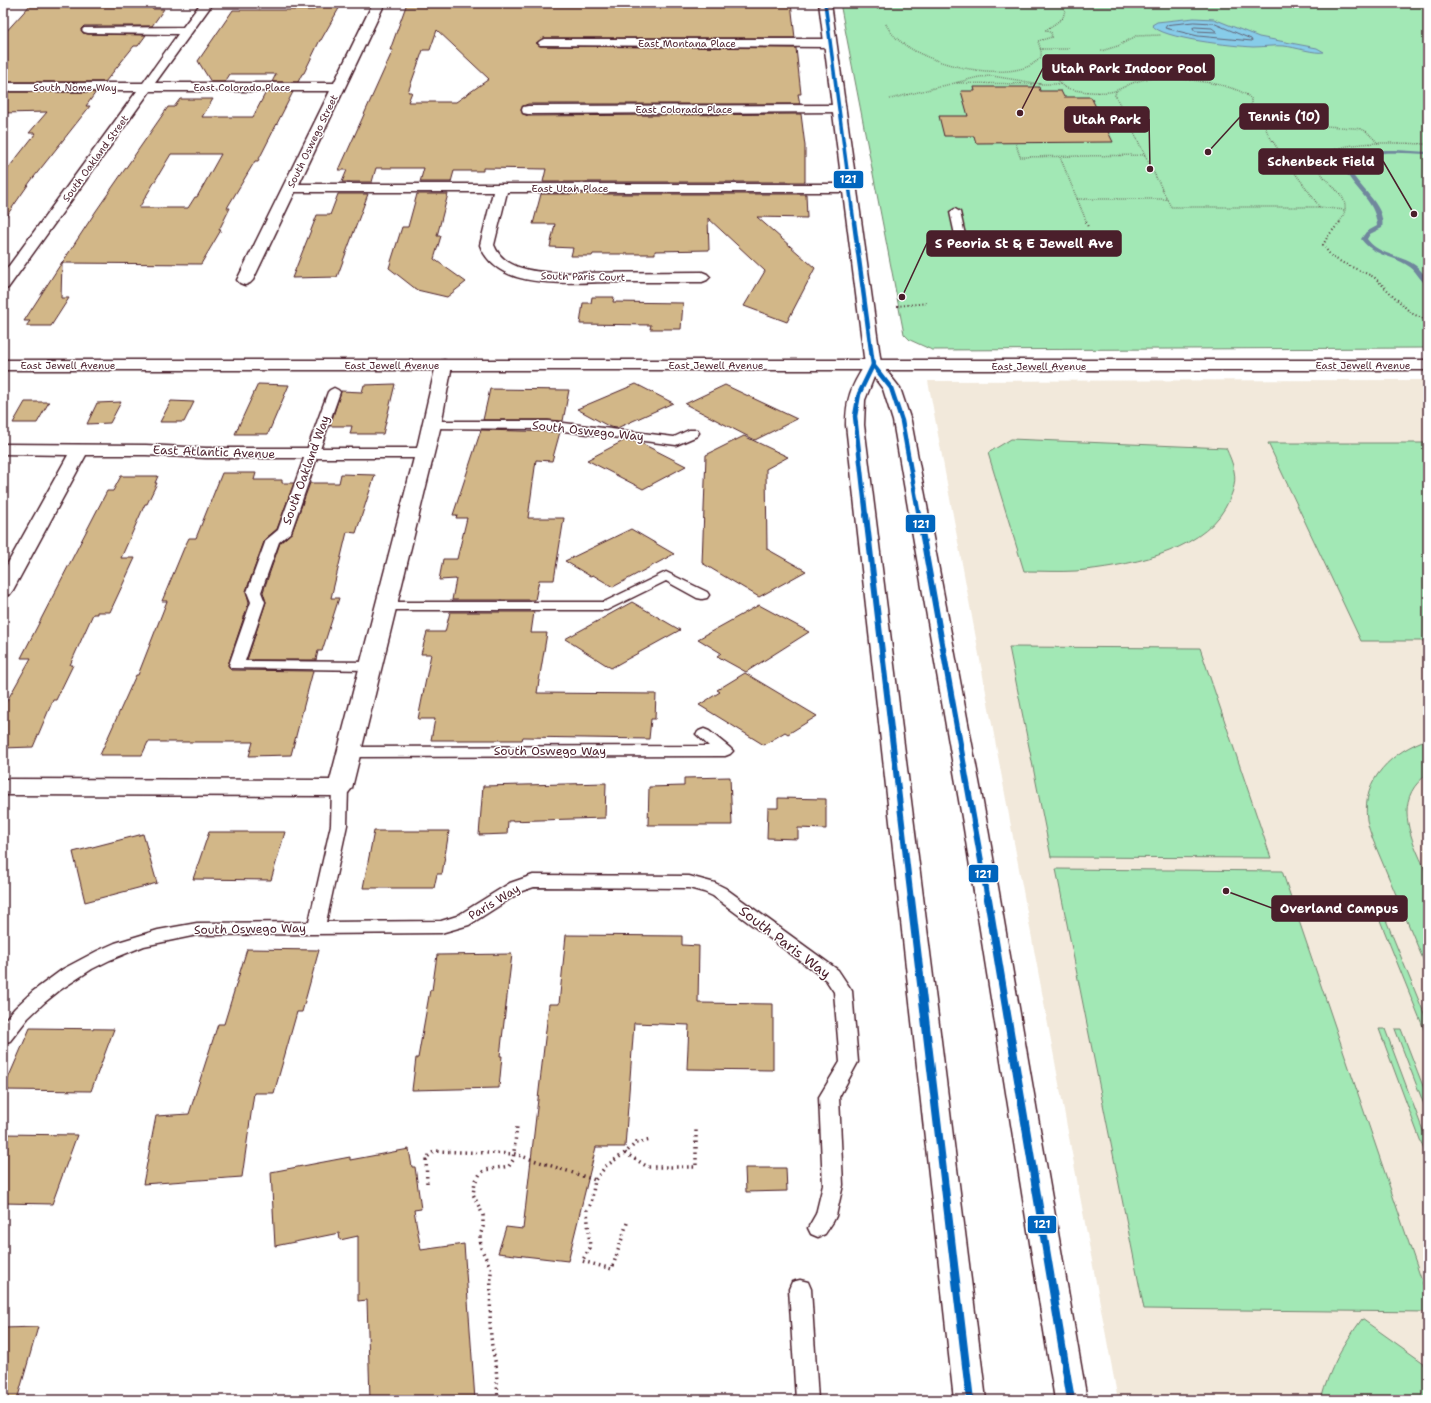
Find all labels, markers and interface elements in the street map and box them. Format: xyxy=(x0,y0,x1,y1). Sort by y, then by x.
street label: East Montana Place xyxy=(638,37,736,50)
callout: Utah Park Indoor Pool xyxy=(1043,55,1214,80)
text: Utah Park Indoor Pool xyxy=(1051,60,1207,77)
street label: South Nome Way xyxy=(33,81,117,94)
street label: East Colorado Place xyxy=(194,81,291,94)
street label: South Oswego Street xyxy=(284,93,341,190)
street label: East Colorado Place xyxy=(636,103,733,116)
callout: Tennis (10) xyxy=(1240,104,1328,129)
callout: Utah Park xyxy=(1065,107,1149,132)
text: Tennis (10) xyxy=(1248,108,1320,125)
text: Utah Park xyxy=(1073,111,1141,128)
street label: South Oakland Street xyxy=(59,112,131,204)
callout: Schenbeck Field xyxy=(1259,149,1383,174)
text: Schenbeck Field xyxy=(1267,153,1375,170)
line badge: 121 xyxy=(833,170,864,189)
text: 121 xyxy=(840,172,856,187)
street label: East Utah Place xyxy=(532,182,609,195)
callout: S Peoria St & E Jewell Ave xyxy=(927,231,1121,256)
text: S Peoria St & E Jewell Ave xyxy=(935,235,1113,252)
street label: South Paris Court xyxy=(541,269,625,284)
street label: East Jewell Avenue xyxy=(20,359,116,372)
street label: East Jewell Avenue xyxy=(344,359,440,372)
street label: East Jewell Avenue xyxy=(668,359,764,372)
street label: East Jewell Avenue xyxy=(1315,359,1411,372)
street label: East Jewell Avenue xyxy=(991,360,1087,373)
street label: South Oakland Way xyxy=(279,413,333,527)
street label: South Oswego Way xyxy=(531,417,645,445)
street label: East Atlantic Avenue xyxy=(153,442,276,462)
line badge: 121 xyxy=(905,514,936,533)
text: 121 xyxy=(913,517,929,532)
street label: South Oswego Way xyxy=(494,743,606,759)
line badge: 121 xyxy=(968,864,999,883)
text: 121 xyxy=(975,867,991,882)
street label: Paris Way xyxy=(465,880,523,924)
callout: Overland Campus xyxy=(1272,896,1407,921)
text: Overland Campus xyxy=(1280,900,1398,917)
street label: South Paris Way xyxy=(736,902,834,982)
street label: South Oswego Way xyxy=(194,920,306,938)
line badge: 121 xyxy=(1027,1215,1057,1234)
text: 121 xyxy=(1034,1217,1050,1232)

